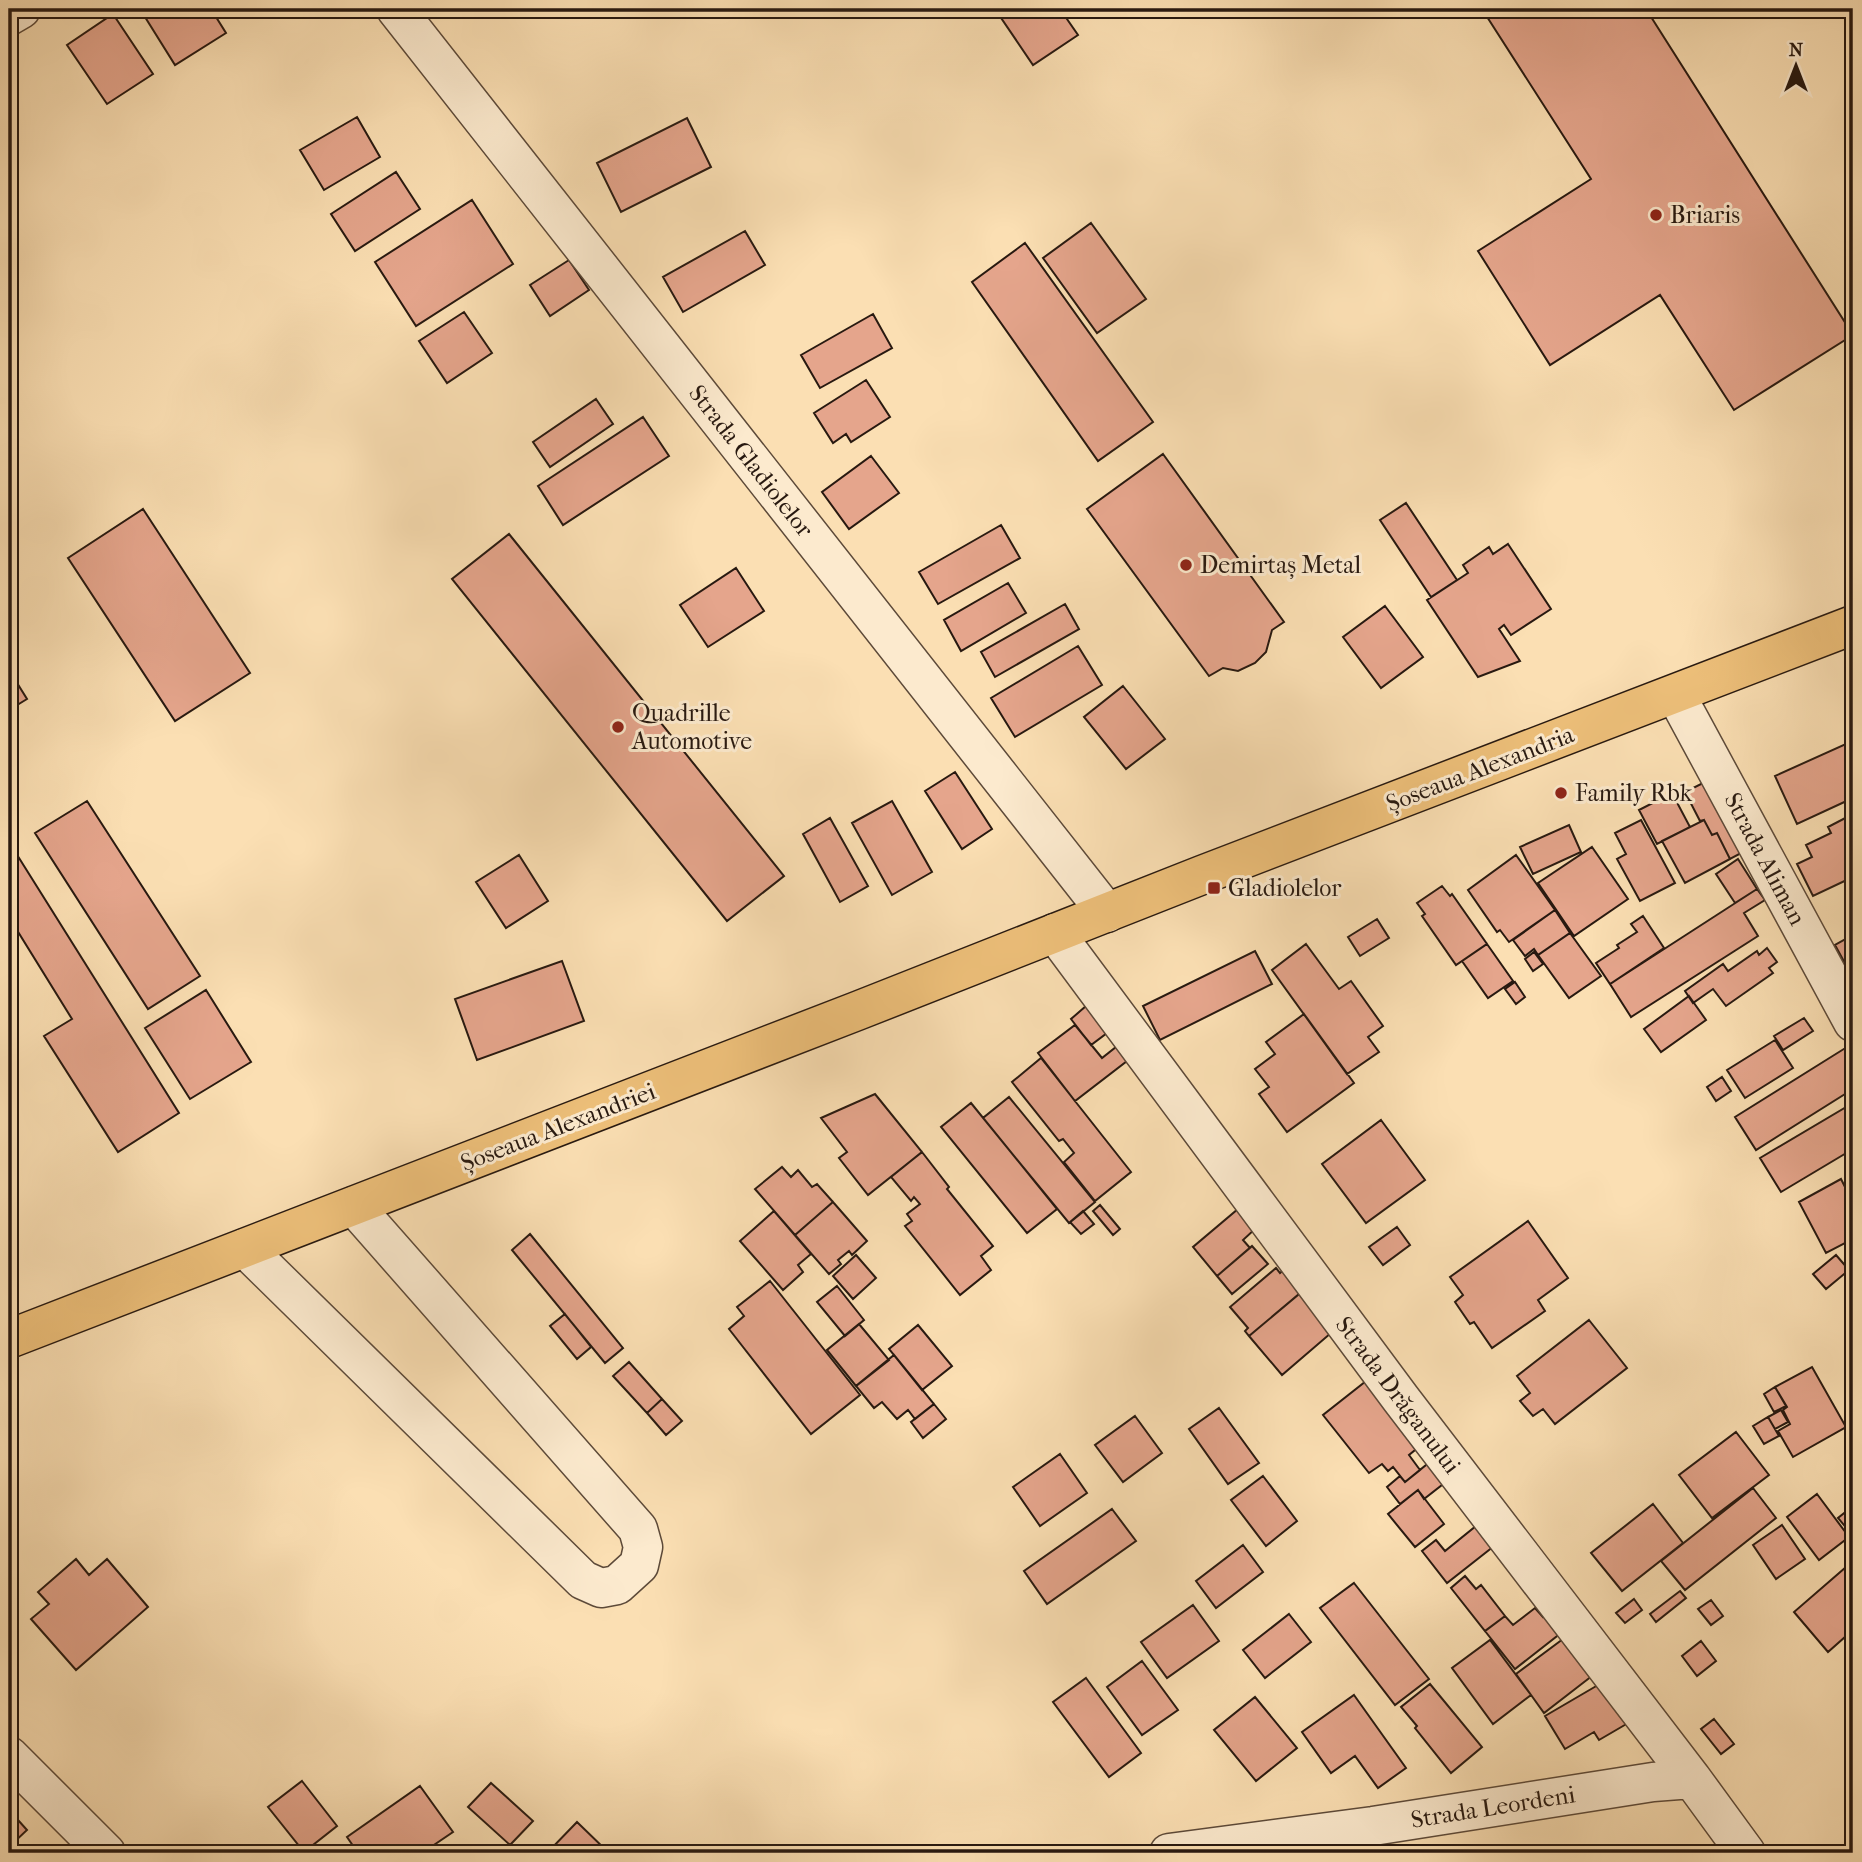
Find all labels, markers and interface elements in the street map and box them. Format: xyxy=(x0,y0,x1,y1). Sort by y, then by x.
north arrow xyxy=(1760,32,1830,102)
text: N xyxy=(1789,39,1804,61)
place label: Briaris xyxy=(1670,201,1740,229)
marker: Briaris xyxy=(1648,207,1664,223)
street label: Strada Gladiolelor xyxy=(683,379,820,543)
place label: Demirtaș Metal xyxy=(1200,551,1361,579)
marker: Demirtaș Metal xyxy=(1178,557,1194,573)
place label: Quadrille Automotive xyxy=(631,699,752,755)
marker: Quadrille Automotive xyxy=(610,719,626,735)
street label: Șoseaua Alexandria xyxy=(1382,720,1579,819)
place label: Family Rbk xyxy=(1575,779,1693,807)
marker: Family Rbk xyxy=(1553,785,1569,801)
street label: Strada Aliman xyxy=(1718,788,1812,930)
place label: Gladiolelor xyxy=(1228,874,1342,902)
marker: Gladiolelor xyxy=(1206,880,1222,896)
street label: Șoseaua Alexandriei xyxy=(457,1077,660,1178)
street label: Strada Drăganului xyxy=(1330,1311,1466,1479)
street label: Strada Leordeni xyxy=(1409,1780,1577,1834)

